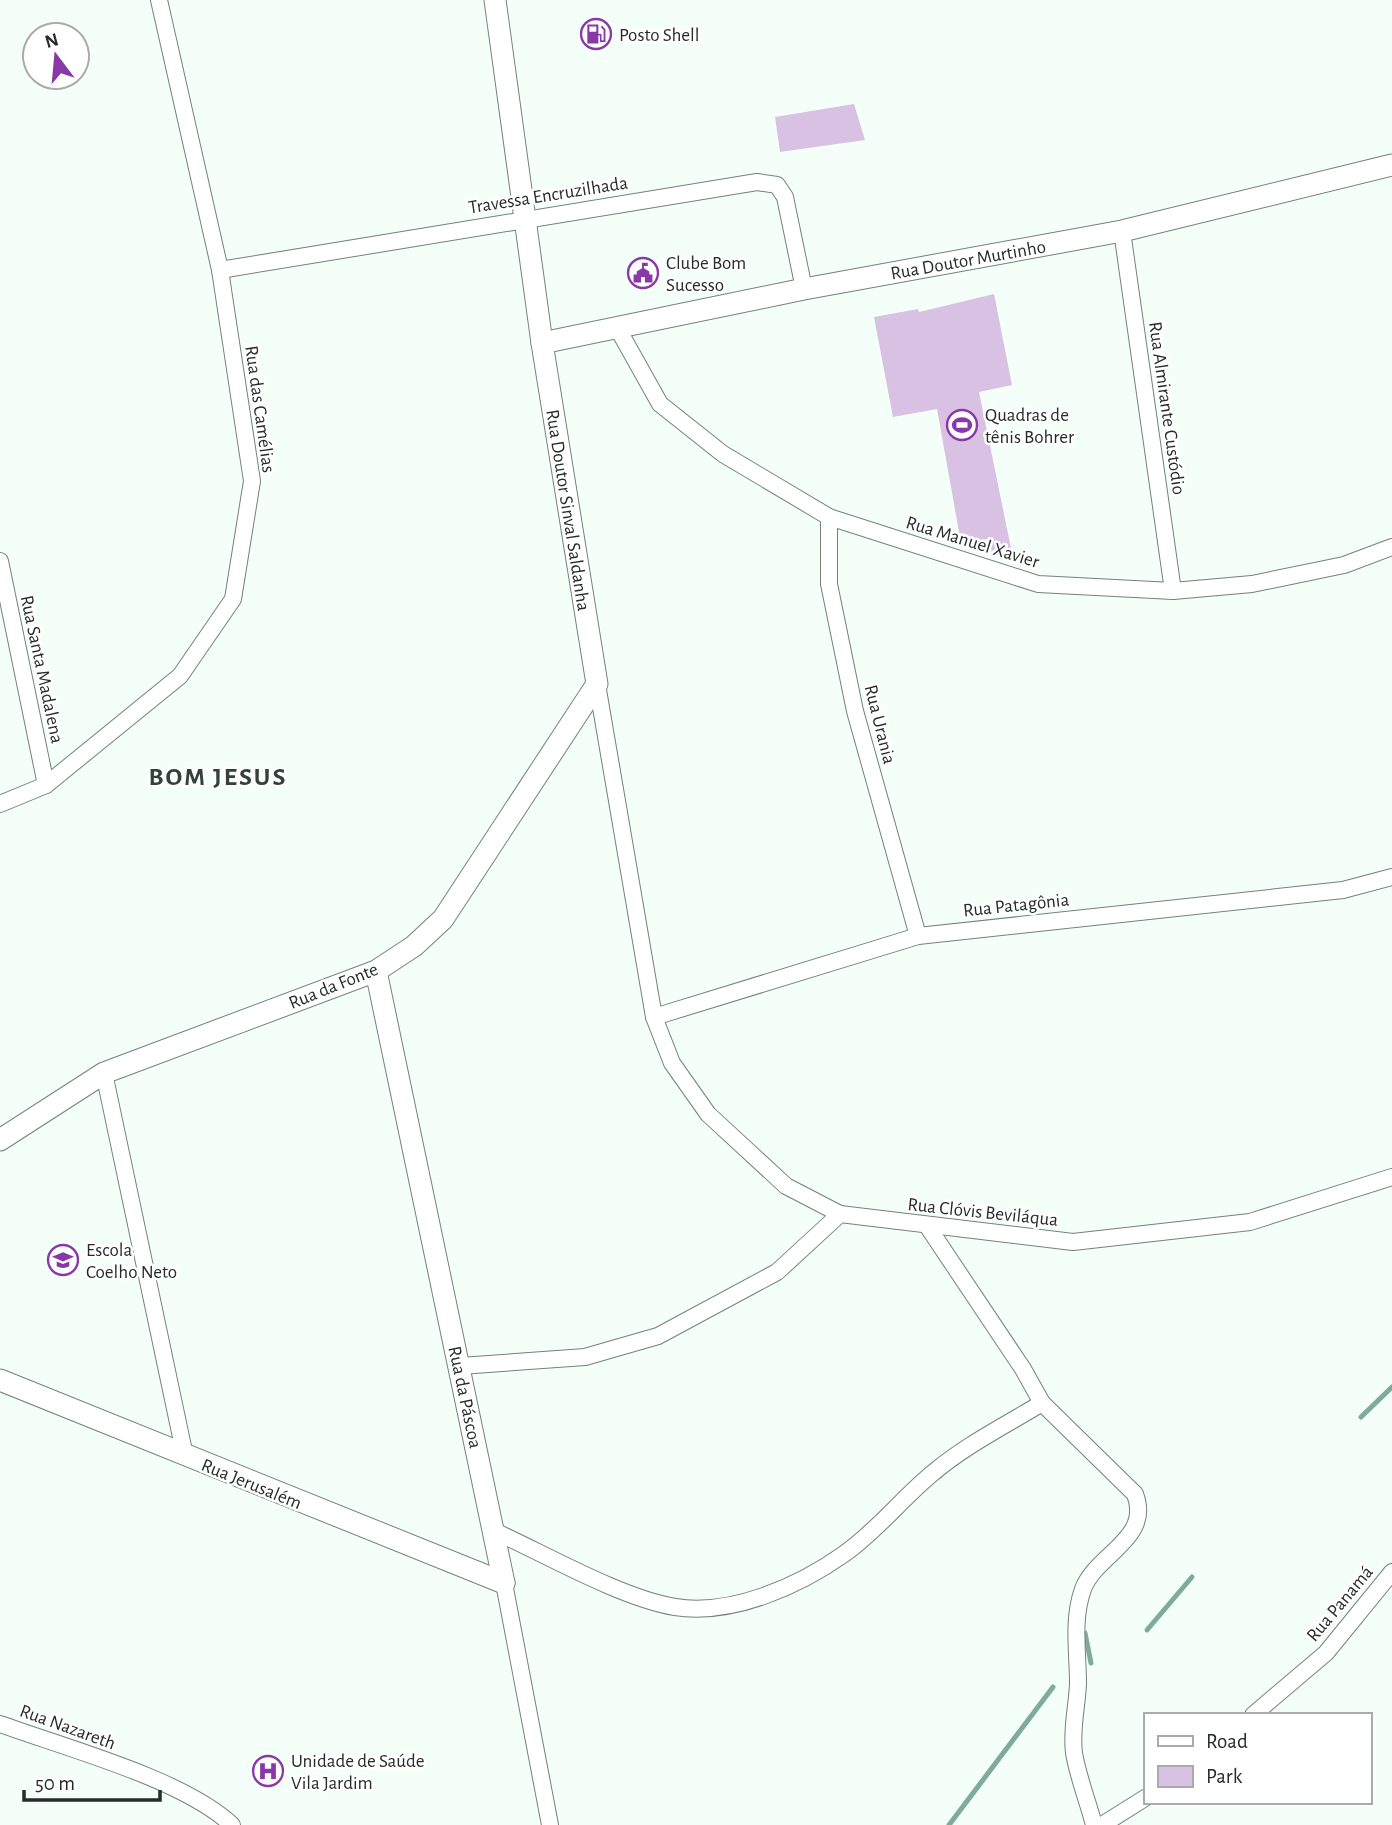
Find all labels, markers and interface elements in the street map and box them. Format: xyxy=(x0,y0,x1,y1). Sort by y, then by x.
fuel station icon: Posto Shell xyxy=(579,17,613,51)
north arrow xyxy=(21,21,91,91)
place label: Posto Shell xyxy=(619,26,700,45)
text: N xyxy=(43,30,61,52)
street label: Travessa Encruzilhada xyxy=(467,173,630,217)
street label: Rua Doutor Murtinho xyxy=(889,237,1047,283)
place label: Clube Bom Sucesso xyxy=(666,254,746,295)
public building icon: Clube Bom Sucesso xyxy=(626,256,660,290)
street label: Rua Almirante Custódio xyxy=(1145,320,1188,496)
street label: Rua das Camélias xyxy=(241,344,278,474)
place label: Quadras de tênis Bohrer xyxy=(985,406,1074,447)
street label: Rua Doutor Sinval Saldanha xyxy=(542,408,593,612)
sports icon: Quadras de tênis Bohrer xyxy=(945,408,979,442)
street label: Rua Manuel Xavier xyxy=(904,513,1042,572)
street label: Rua Santa Madalena xyxy=(17,594,67,745)
street label: Rua Urania xyxy=(861,683,899,766)
district label: BOM JESUS xyxy=(149,764,287,790)
street label: Rua Patagônia xyxy=(962,890,1070,920)
street label: Rua da Fonte xyxy=(286,960,381,1013)
street label: Rua Clóvis Beviláqua xyxy=(907,1195,1059,1230)
place label: Escola Coelho Neto xyxy=(86,1241,177,1282)
school or university icon: Escola Coelho Neto xyxy=(46,1243,80,1277)
street label: Rua da Páscoa xyxy=(444,1344,485,1450)
street label: Rua Jerusalém xyxy=(199,1456,304,1513)
street label: Rua Panamá xyxy=(1303,1562,1377,1645)
street label: Rua Nazareth xyxy=(17,1701,118,1754)
legend xyxy=(1144,1713,1371,1804)
text: Road xyxy=(1206,1731,1248,1752)
place label: Unidade de Saúde Vila Jardim xyxy=(291,1752,425,1793)
hospital icon: Unidade de Saúde Vila Jardim xyxy=(251,1754,285,1788)
scale bar xyxy=(24,1758,161,1802)
text: Park xyxy=(1206,1766,1243,1787)
text: 50 m xyxy=(35,1773,75,1794)

